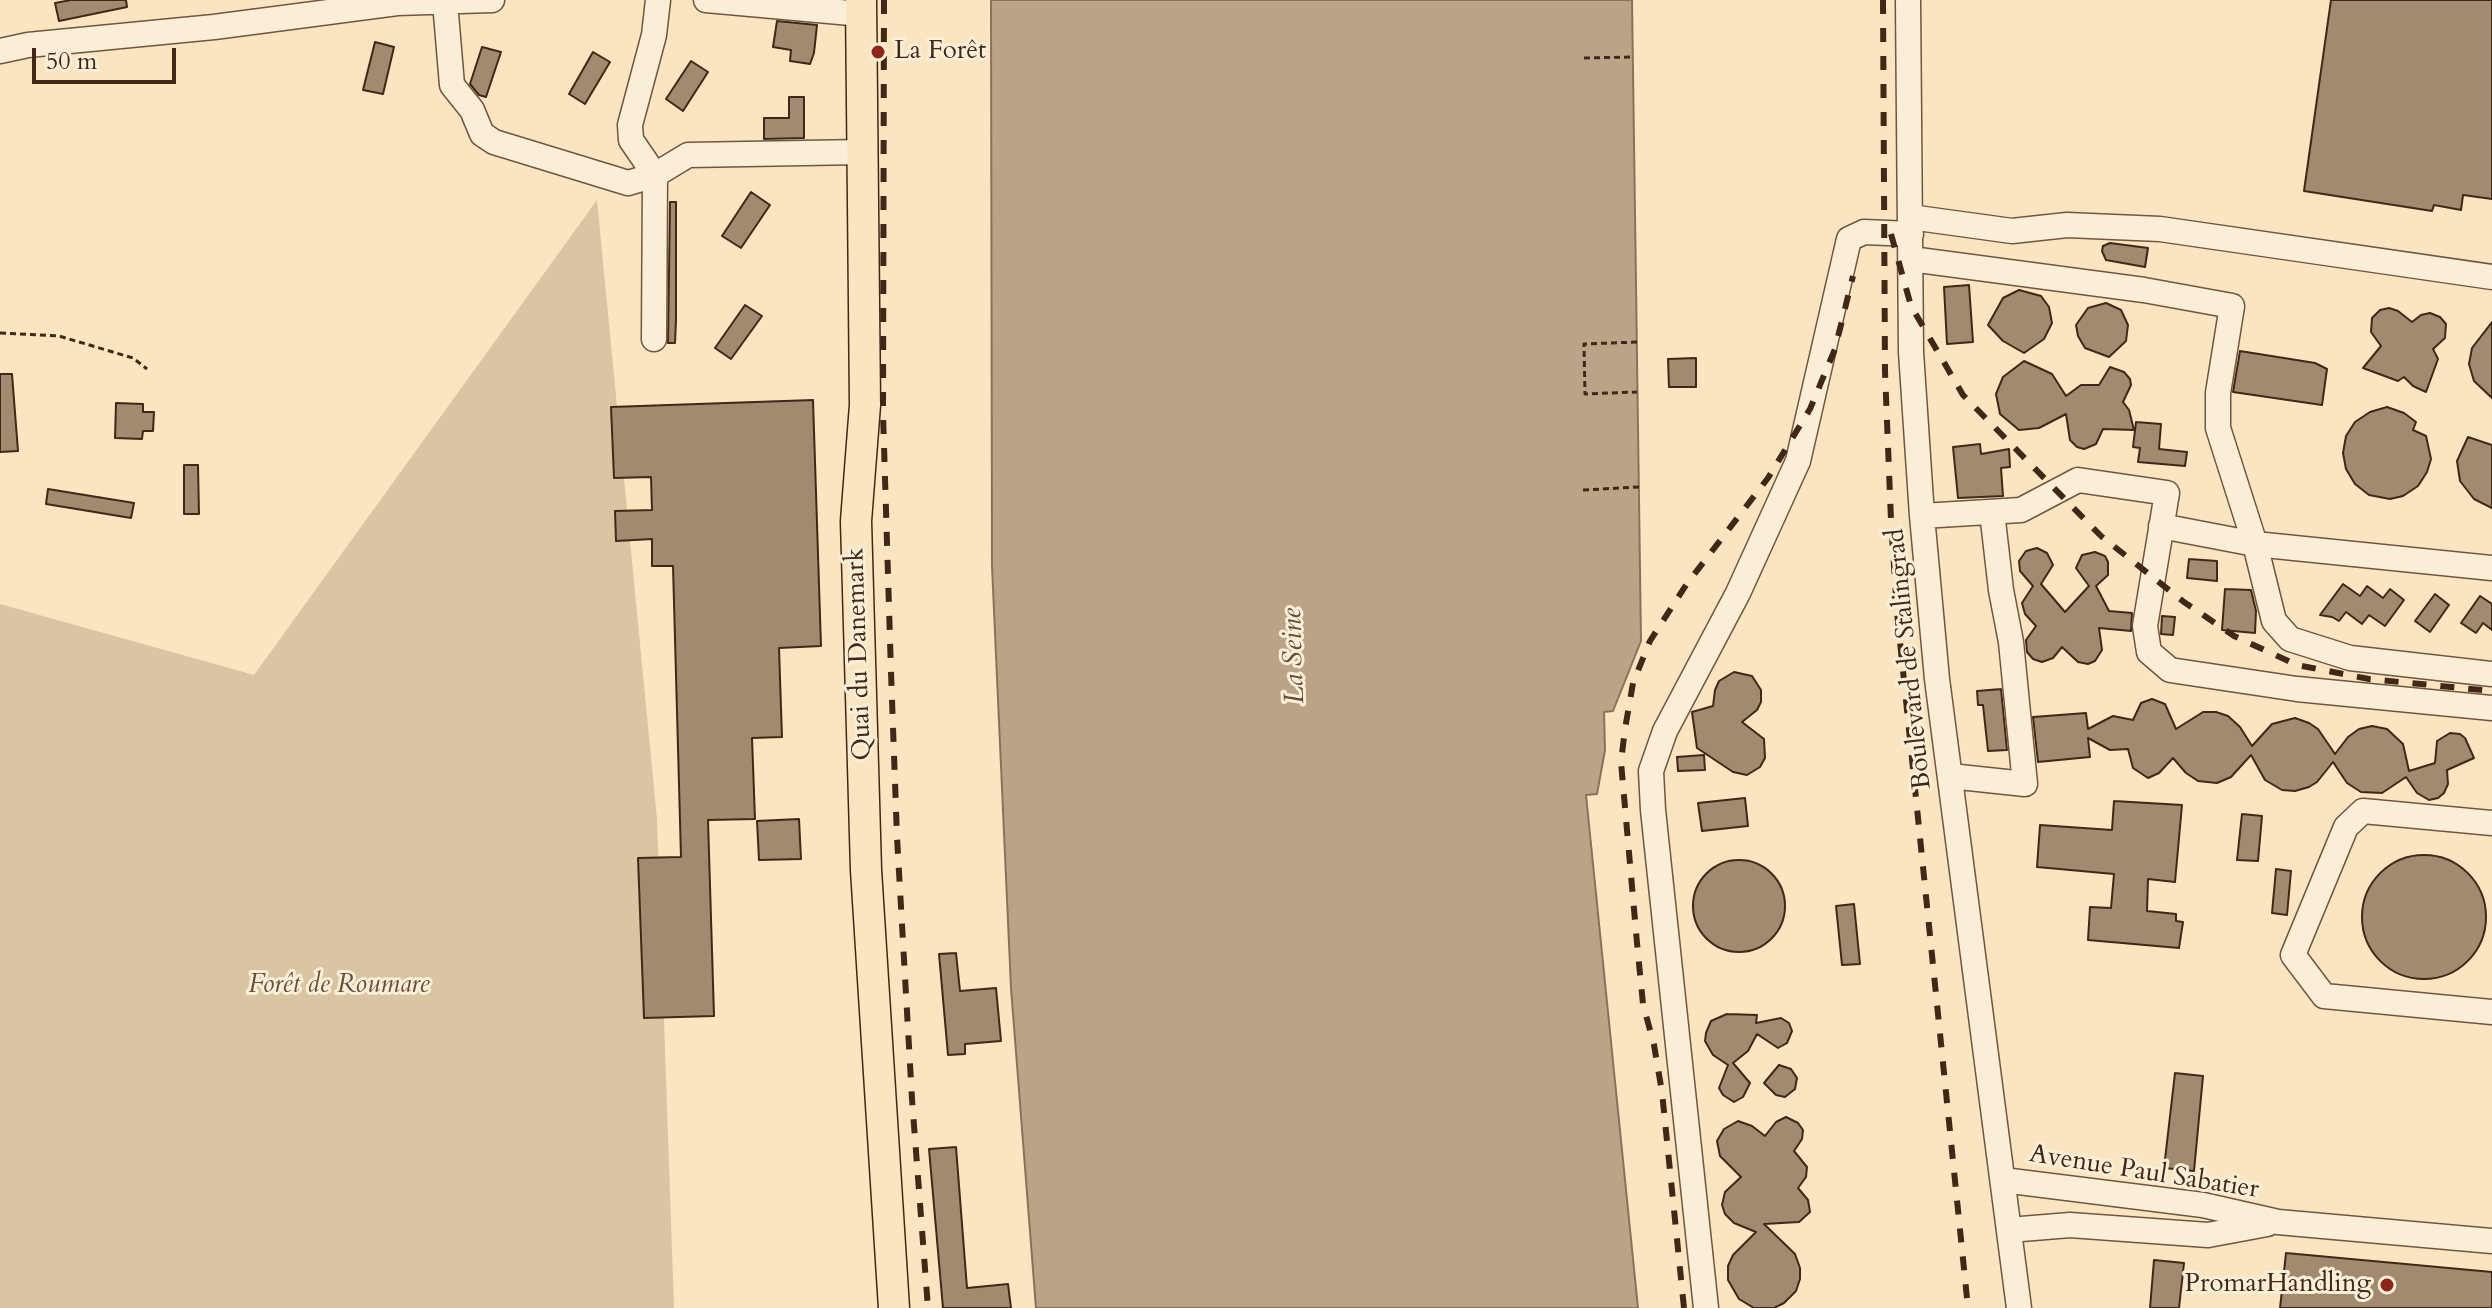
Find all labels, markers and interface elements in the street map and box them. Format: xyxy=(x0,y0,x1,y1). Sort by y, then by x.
scale bar xyxy=(36,32,180,82)
place label: La Forêt xyxy=(894,36,986,68)
marker: La Forêt xyxy=(869,43,887,61)
text: 50 m xyxy=(46,45,97,78)
street label: Boulevard de Stalingrad xyxy=(1881,527,1939,791)
street label: Quai du Danemark xyxy=(841,547,879,761)
water label: La Seine xyxy=(1277,607,1313,705)
park label: Forêt de Roumare xyxy=(248,970,430,1002)
street label: Avenue Paul Sabatier xyxy=(2027,1139,2261,1207)
place label: PromarHandling xyxy=(2185,1269,2371,1301)
marker: PromarHandling xyxy=(2378,1276,2396,1294)

